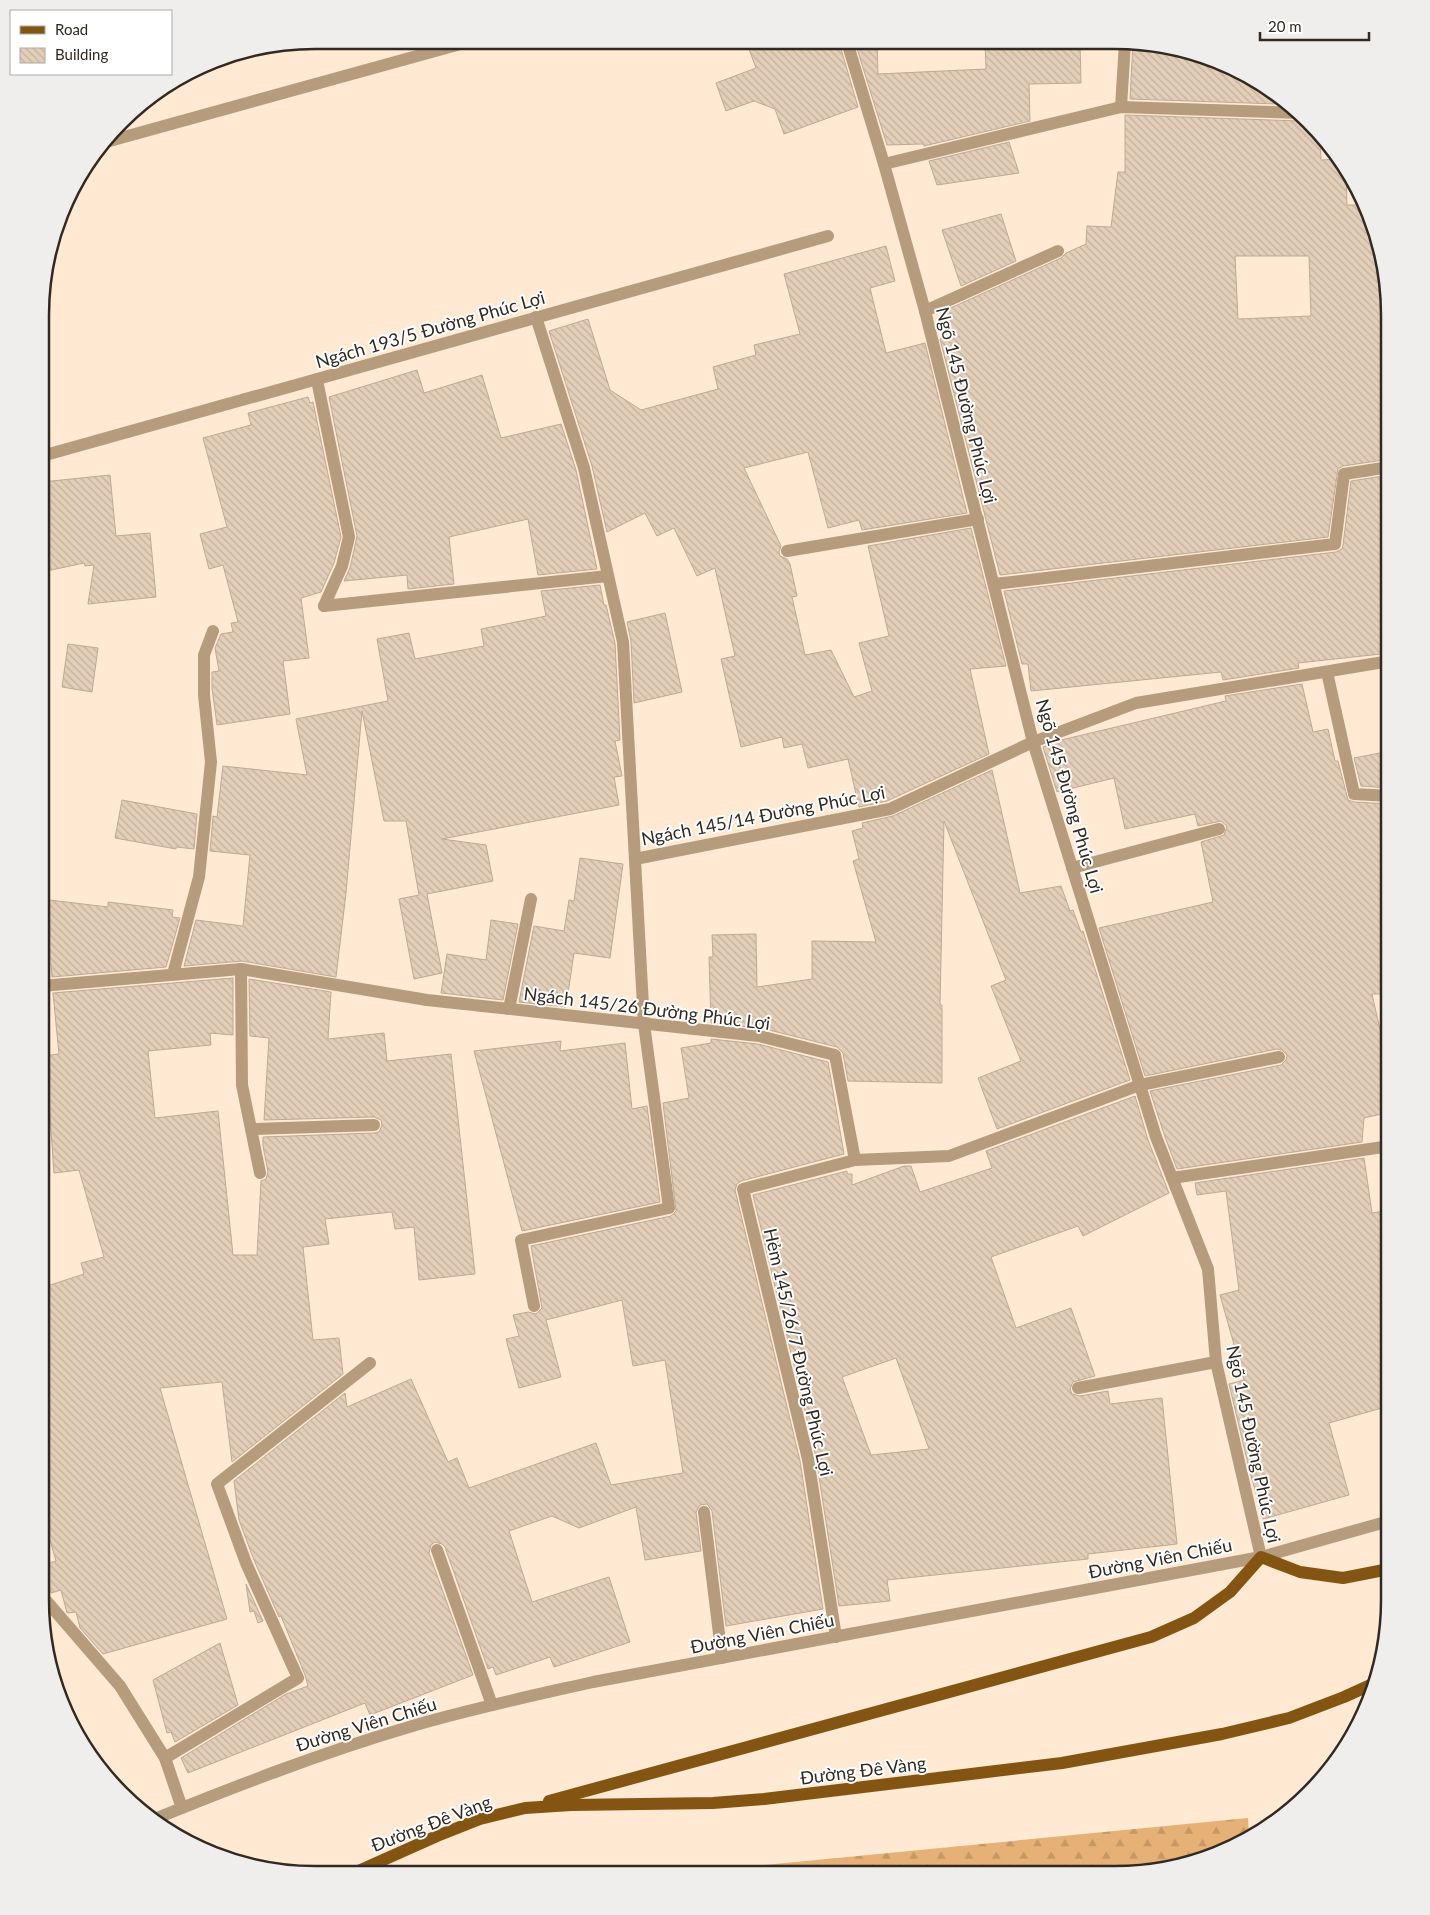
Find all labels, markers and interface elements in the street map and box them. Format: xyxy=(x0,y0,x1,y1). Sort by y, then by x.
legend xyxy=(10,10,172,75)
scale bar xyxy=(1260,10,1369,42)
text: 20 m xyxy=(1268,17,1302,35)
text: Road xyxy=(55,20,88,38)
text: Building xyxy=(55,45,108,63)
street label: Ngách 193/5 Đường Phúc Lợi xyxy=(313,286,547,372)
street label: Ngõ 145 Đường Phúc Lợi xyxy=(932,305,1002,505)
street label: Ngõ 145 Đường Phúc Lợi xyxy=(1032,696,1108,896)
street label: Ngách 145/14 Đường Phúc Lợi xyxy=(639,781,887,849)
street label: Ngách 145/26 Đường Phúc Lợi xyxy=(523,982,771,1034)
street label: Hẻm 145/26/7 Đường Phúc Lợi xyxy=(760,1226,838,1478)
street label: Ngõ 145 Đường Phúc Lợi xyxy=(1222,1343,1286,1545)
street label: Đường Viên Chiếu xyxy=(1086,1533,1234,1583)
street label: Đường Viên Chiếu xyxy=(688,1608,836,1658)
street label: Đường Viên Chiếu xyxy=(293,1692,439,1756)
street label: Đường Đê Vàng xyxy=(799,1751,927,1789)
street label: Đường Đê Vàng xyxy=(368,1790,494,1856)

